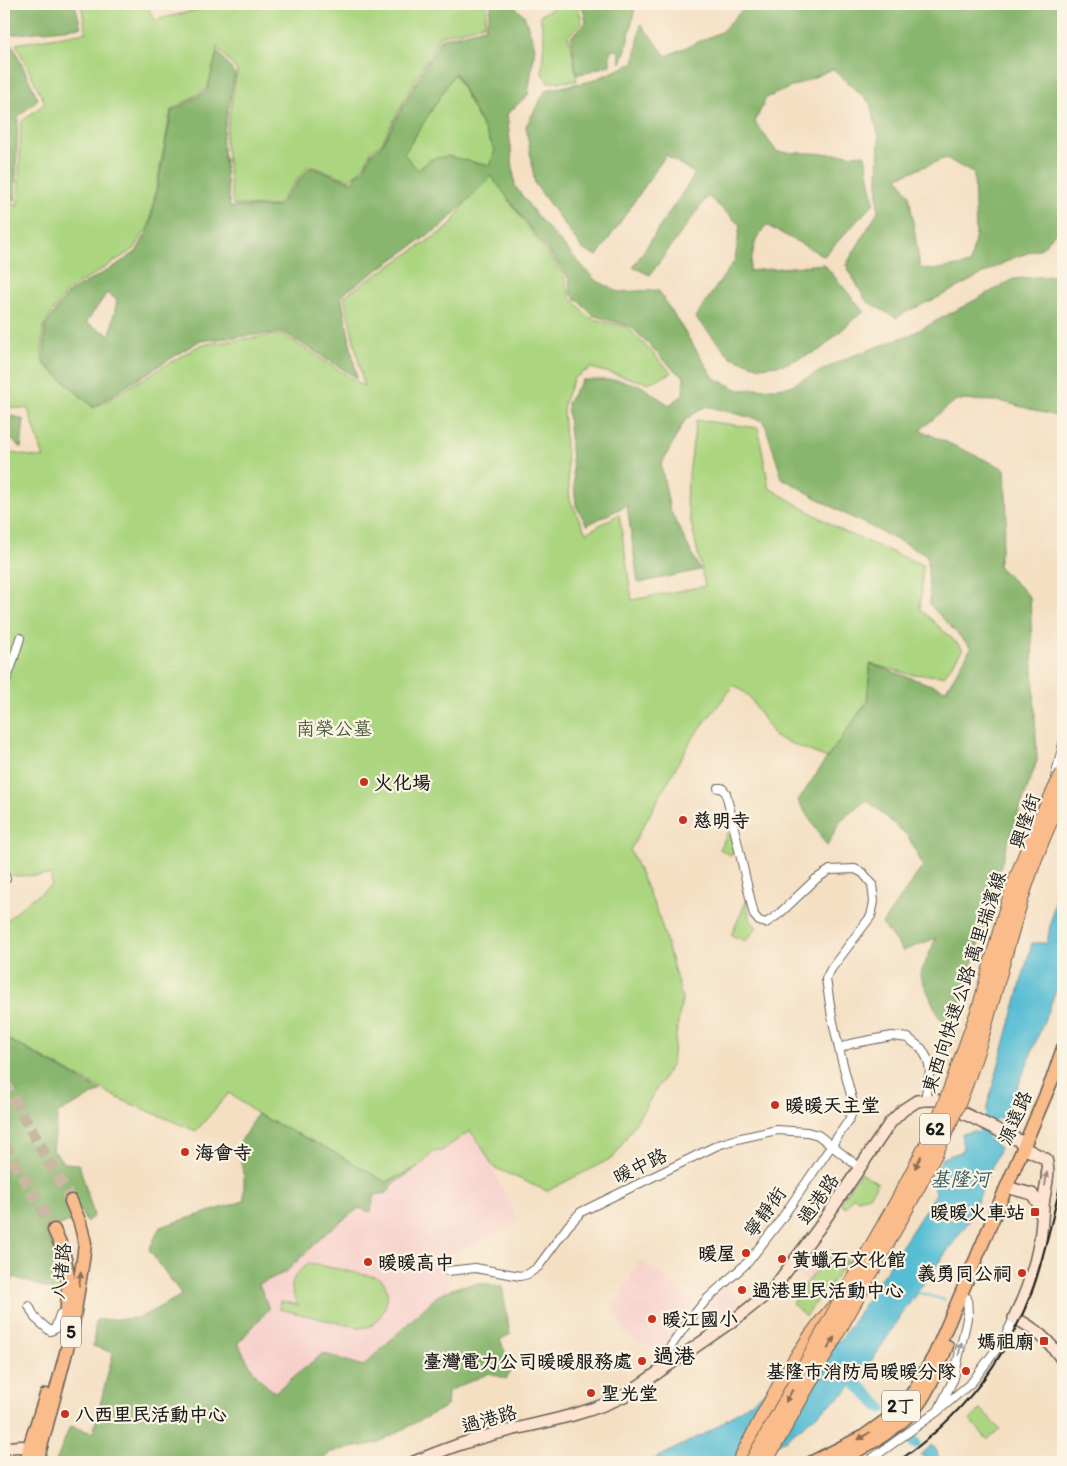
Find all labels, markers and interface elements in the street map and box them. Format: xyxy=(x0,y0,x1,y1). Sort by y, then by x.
park label: 南榮公墓 xyxy=(296,717,372,740)
place label: 火化場 xyxy=(374,771,431,794)
marker: 火化場 xyxy=(358,776,370,788)
street label: 興隆街 xyxy=(1005,790,1045,852)
place label: 慈明寺 xyxy=(693,809,750,832)
marker: 慈明寺 xyxy=(677,814,689,826)
street label: 東西向快速公路 萬里瑞濱線 xyxy=(917,868,1011,1096)
street label: 源遠路 xyxy=(993,1087,1037,1149)
place label: 暖暖天主堂 xyxy=(785,1094,880,1117)
marker: 暖暖天主堂 xyxy=(769,1099,781,1111)
road number: 62 xyxy=(920,1114,950,1144)
place label: 海會寺 xyxy=(195,1141,252,1164)
street label: 暖中路 xyxy=(609,1143,671,1189)
marker: 海會寺 xyxy=(179,1146,191,1158)
one-way arrow xyxy=(914,1155,922,1169)
water label: 基隆河 xyxy=(930,1167,993,1191)
street label: 過港路 xyxy=(792,1169,844,1229)
one-way arrow xyxy=(1043,1171,1051,1187)
street label: 寧靜街 xyxy=(739,1182,791,1242)
place label: 暖暖火車站 xyxy=(930,1201,1025,1224)
marker: 暖暖火車站 xyxy=(1029,1206,1041,1218)
street label: 八堵路 xyxy=(47,1241,75,1301)
place label: 暖屋 xyxy=(698,1242,736,1265)
marker: 暖屋 xyxy=(740,1247,752,1259)
place label: 黃蠟石文化館 xyxy=(792,1248,906,1271)
place label: 暖暖高中 xyxy=(378,1251,454,1274)
marker: 黃蠟石文化館 xyxy=(776,1253,788,1265)
marker: 暖暖高中 xyxy=(362,1256,374,1268)
place label: 義勇同公祠 xyxy=(917,1262,1012,1285)
marker: 義勇同公祠 xyxy=(1016,1267,1028,1279)
one-way arrow xyxy=(77,1270,85,1286)
place label: 過港里民活動中心 xyxy=(752,1279,904,1302)
marker: 過港里民活動中心 xyxy=(736,1284,748,1296)
place label: 暖江國小 xyxy=(662,1308,738,1331)
marker: 暖江國小 xyxy=(646,1313,658,1325)
road number: 5 xyxy=(61,1316,81,1348)
place label: 媽祖廟 xyxy=(977,1330,1034,1353)
marker: 媽祖廟 xyxy=(1038,1335,1050,1347)
one-way arrow xyxy=(827,1337,836,1350)
one-way arrow xyxy=(956,1341,964,1356)
district label: 過港 xyxy=(653,1343,695,1368)
place label: 臺灣電力公司暖暖服務處 xyxy=(423,1350,632,1373)
marker: 臺灣電力公司暖暖服務處 xyxy=(636,1355,648,1367)
place label: 基隆市消防局暖暖分隊 xyxy=(766,1360,956,1383)
marker: 基隆市消防局暖暖分隊 xyxy=(960,1365,972,1377)
place label: 聖光堂 xyxy=(601,1382,658,1405)
marker: 聖光堂 xyxy=(585,1387,597,1399)
one-way arrow xyxy=(784,1390,793,1403)
road number: 2丁 xyxy=(882,1390,920,1422)
street label: 過港路 xyxy=(458,1400,520,1438)
place label: 八西里民活動中心 xyxy=(75,1403,227,1426)
marker: 八西里民活動中心 xyxy=(59,1408,71,1420)
one-way arrow xyxy=(857,1431,870,1440)

